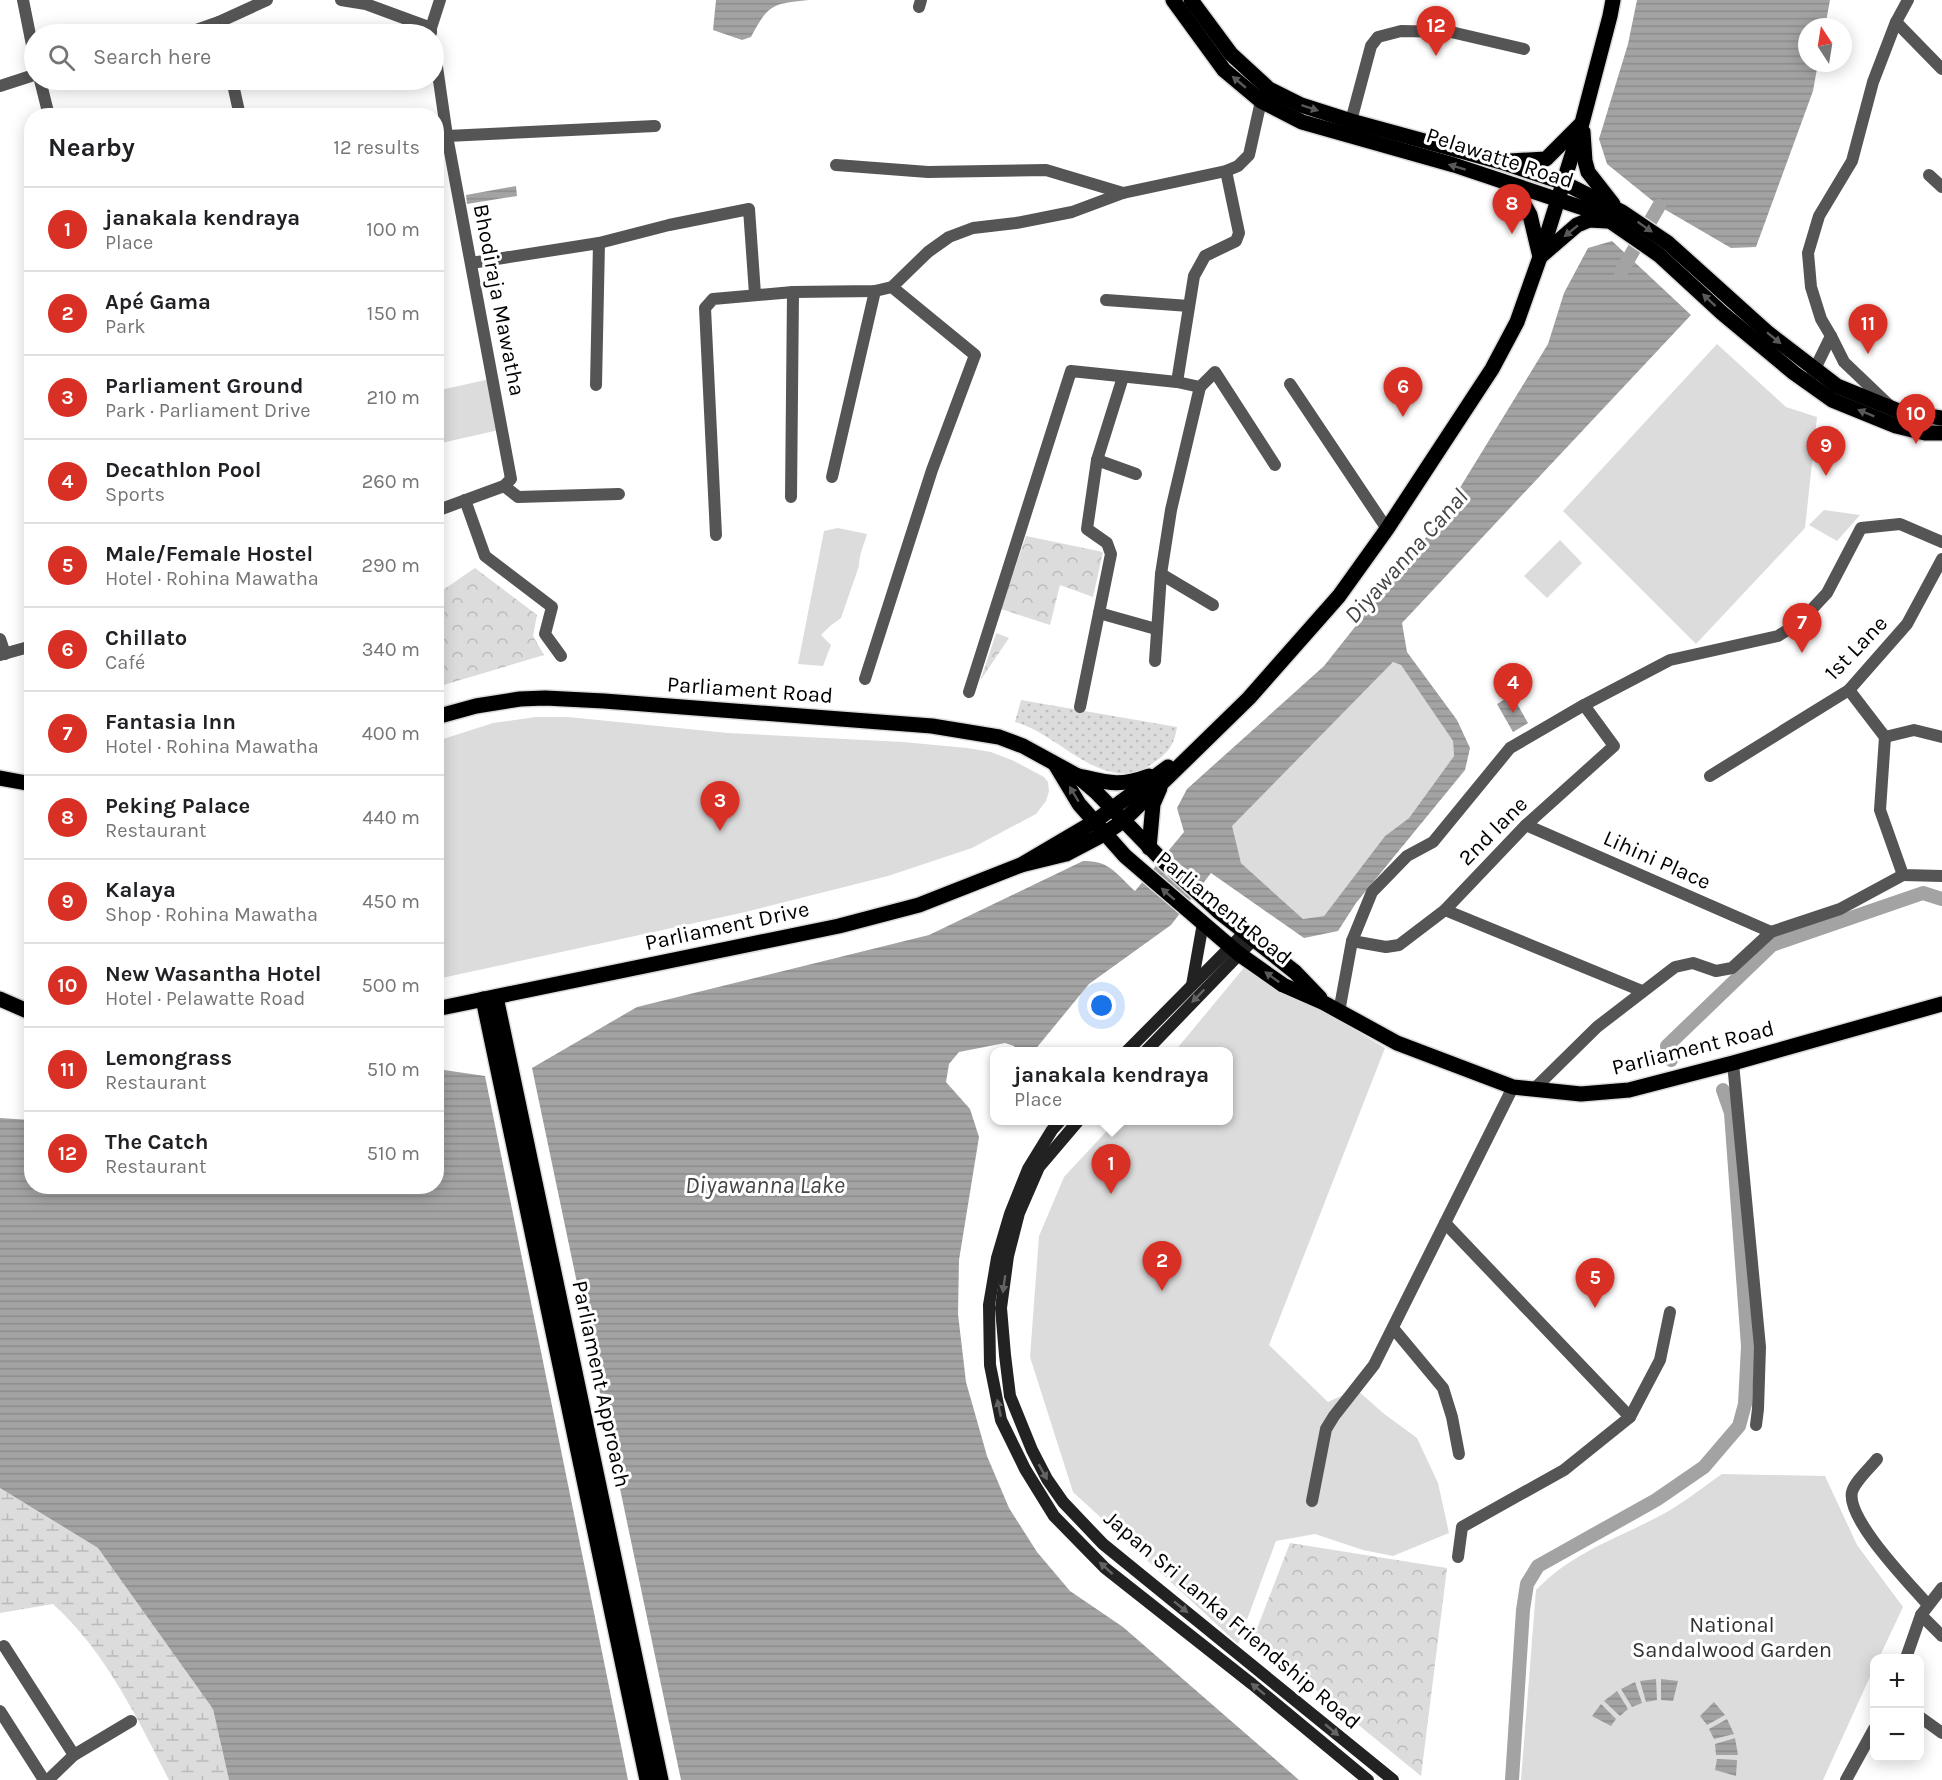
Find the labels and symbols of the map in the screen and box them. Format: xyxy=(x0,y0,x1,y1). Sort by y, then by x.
pin: 12 xyxy=(1416,7,1456,56)
north arrow xyxy=(1798,18,1852,72)
one-way arrow xyxy=(1231,76,1247,89)
one-way arrow xyxy=(1301,104,1319,113)
street label: Pelawatte Road xyxy=(1423,122,1577,194)
one-way arrow xyxy=(1448,162,1466,171)
pin: 8 xyxy=(1492,184,1532,234)
street label: Bhodiraja Mawatha xyxy=(468,202,530,398)
one-way arrow xyxy=(1637,221,1653,232)
one-way arrow xyxy=(1564,224,1579,236)
one-way arrow xyxy=(1701,293,1716,307)
pin: 11 xyxy=(1848,304,1888,354)
one-way arrow xyxy=(1766,332,1782,345)
pin: 6 xyxy=(1384,368,1422,417)
pin: 10 xyxy=(1896,394,1936,444)
one-way arrow xyxy=(1856,408,1874,418)
pin: 9 xyxy=(1806,426,1846,476)
water label: Diyawanna Canal xyxy=(1338,483,1474,629)
pin: 7 xyxy=(1782,604,1822,653)
street label: 1st Lane xyxy=(1819,610,1893,686)
pin: 4 xyxy=(1494,664,1532,713)
street label: Parliament Road xyxy=(666,671,834,709)
pin: 3 xyxy=(700,782,740,831)
one-way arrow xyxy=(1068,786,1079,802)
street label: 2nd lane xyxy=(1453,791,1533,871)
street label: Lihini Place xyxy=(1599,825,1715,895)
street label: Parliament Road xyxy=(1151,846,1297,970)
one-way arrow xyxy=(1161,888,1176,901)
street label: Parliament Drive xyxy=(643,896,811,956)
one-way arrow xyxy=(1264,971,1280,983)
one-way arrow xyxy=(1192,988,1206,1002)
your location xyxy=(1087,991,1116,1020)
street label: Parliament Road xyxy=(1609,1015,1777,1081)
pin: 1 xyxy=(1092,1144,1130,1194)
water label: Diyawanna Lake xyxy=(685,1171,845,1199)
pin: 2 xyxy=(1142,1242,1182,1291)
pin: 5 xyxy=(1576,1258,1614,1308)
one-way arrow xyxy=(1000,1275,1009,1294)
street label: Parliament Approach xyxy=(566,1278,636,1490)
one-way arrow xyxy=(994,1399,1003,1418)
one-way arrow xyxy=(1038,1463,1048,1480)
street label: Japan Sri Lanka Friendship Road xyxy=(1099,1505,1365,1735)
one-way arrow xyxy=(1099,1562,1114,1575)
one-way arrow xyxy=(1173,1601,1189,1614)
park label: National Sandalwood Garden xyxy=(1632,1612,1832,1663)
one-way arrow xyxy=(1251,1684,1266,1696)
one-way arrow xyxy=(1325,1724,1340,1736)

